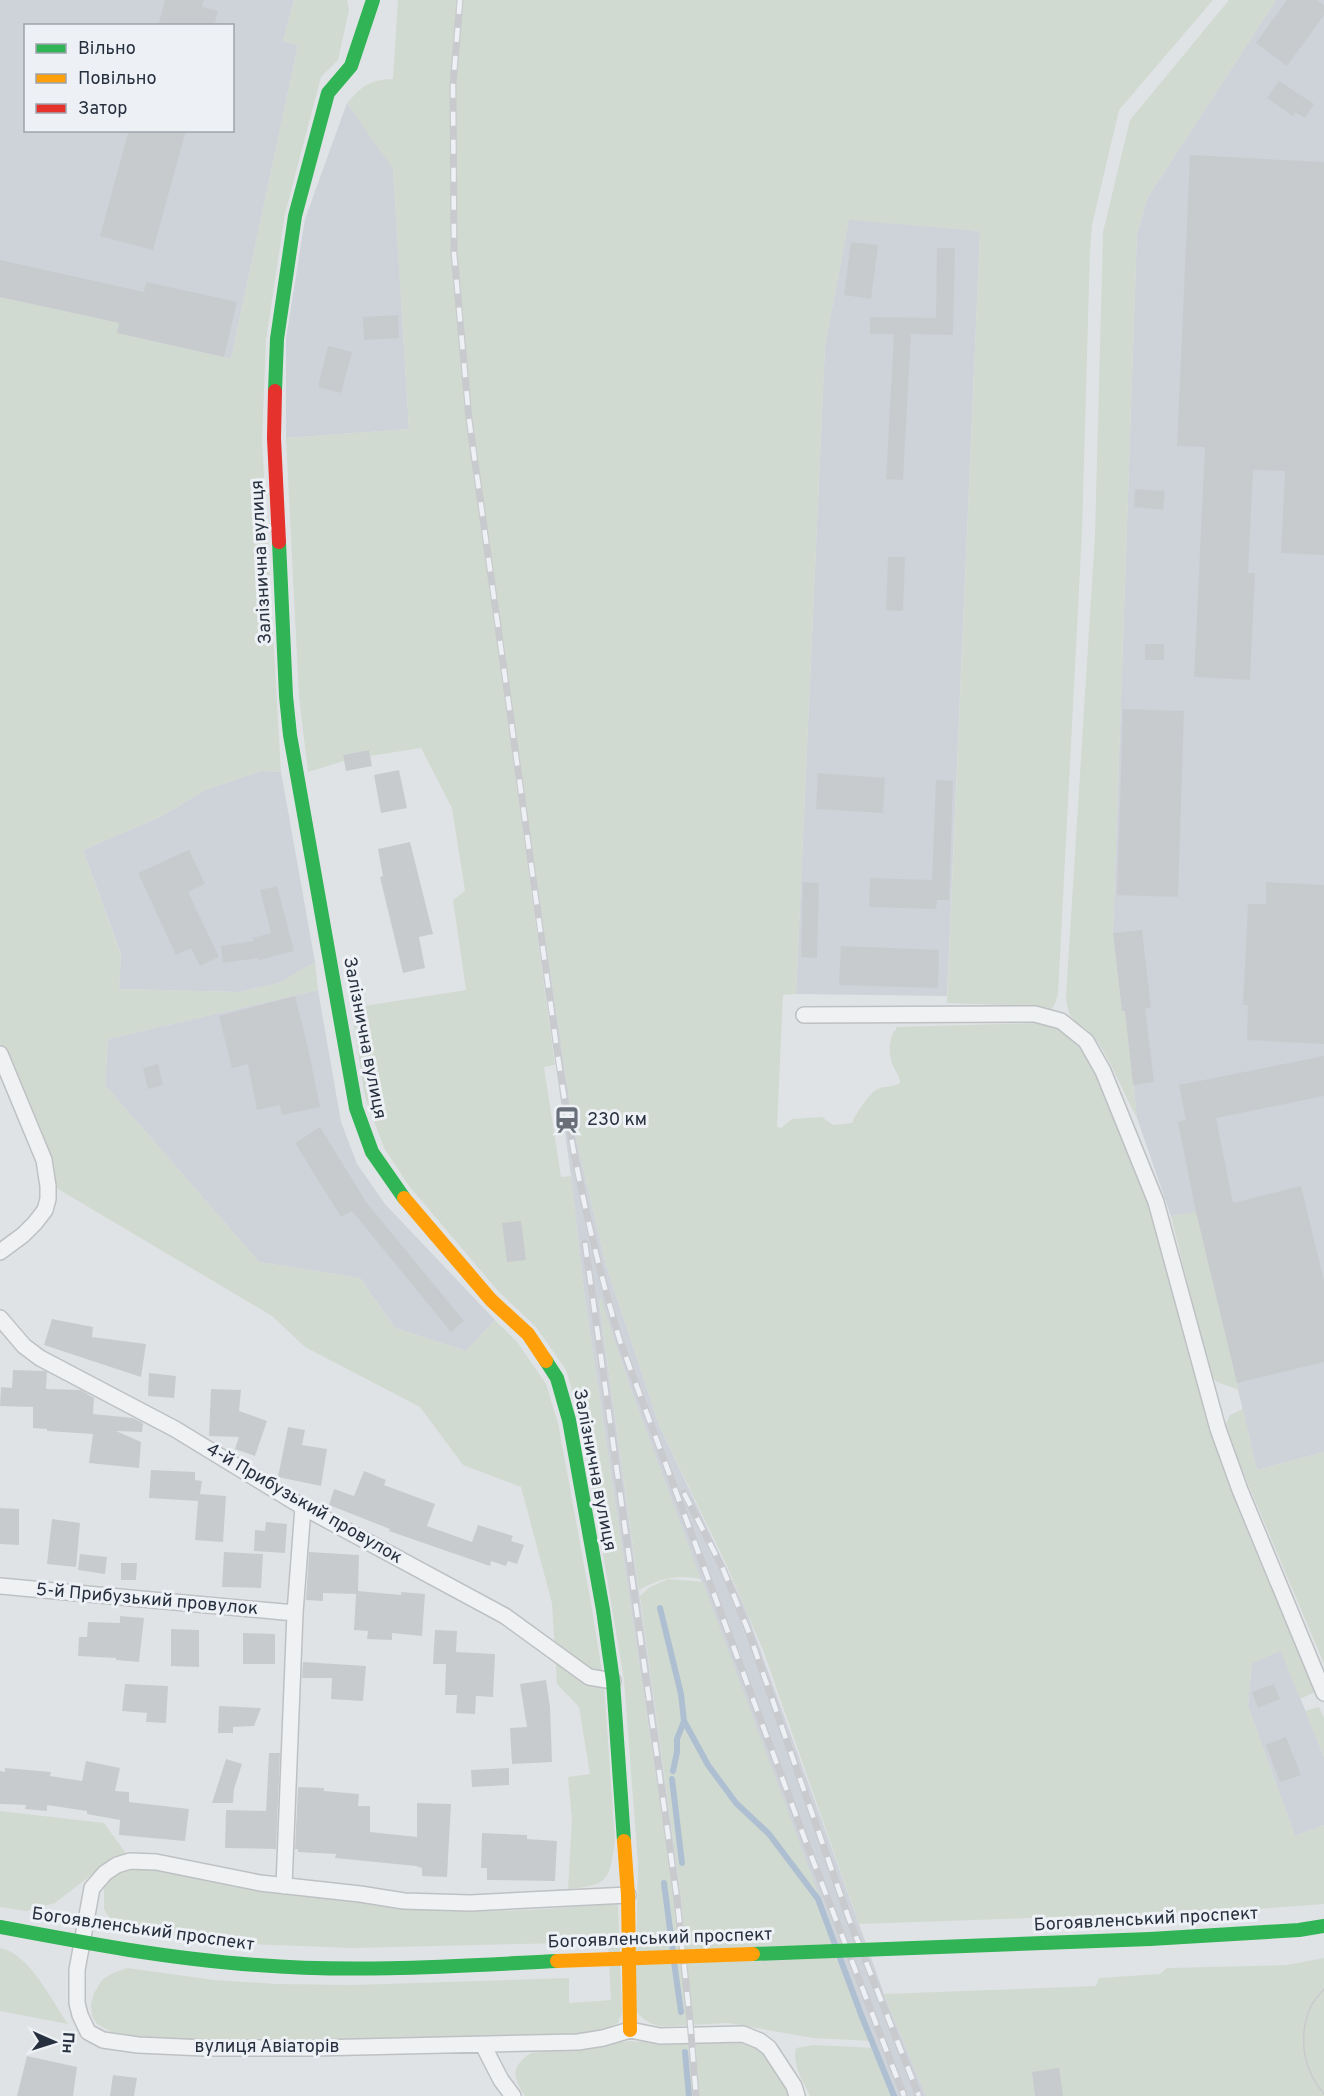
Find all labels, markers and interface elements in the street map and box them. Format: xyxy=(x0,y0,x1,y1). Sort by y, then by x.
legend xyxy=(24,24,234,132)
text: Вільно xyxy=(78,38,136,61)
text: Повільно xyxy=(78,68,157,91)
text: Затор xyxy=(78,98,127,121)
street label: Залізнична вулиця xyxy=(246,479,278,645)
street label: Залізнична вулиця xyxy=(337,955,391,1121)
station icon: 230 км xyxy=(552,1105,582,1135)
place label: 230 км xyxy=(587,1109,647,1132)
street label: Залізнична вулиця xyxy=(567,1387,621,1553)
street label: 4-й Прибузький провулок xyxy=(202,1438,406,1570)
street label: 5-й Прибузький провулок xyxy=(35,1579,259,1621)
street label: Богоявленський проспект xyxy=(30,1903,256,1957)
street label: Богоявленський проспект xyxy=(1033,1903,1259,1937)
street label: Богоявленський проспект xyxy=(547,1924,773,1954)
north arrow xyxy=(24,2012,84,2072)
text: Пн xyxy=(56,2031,78,2054)
street label: вулиця Авіаторів xyxy=(194,2036,340,2059)

